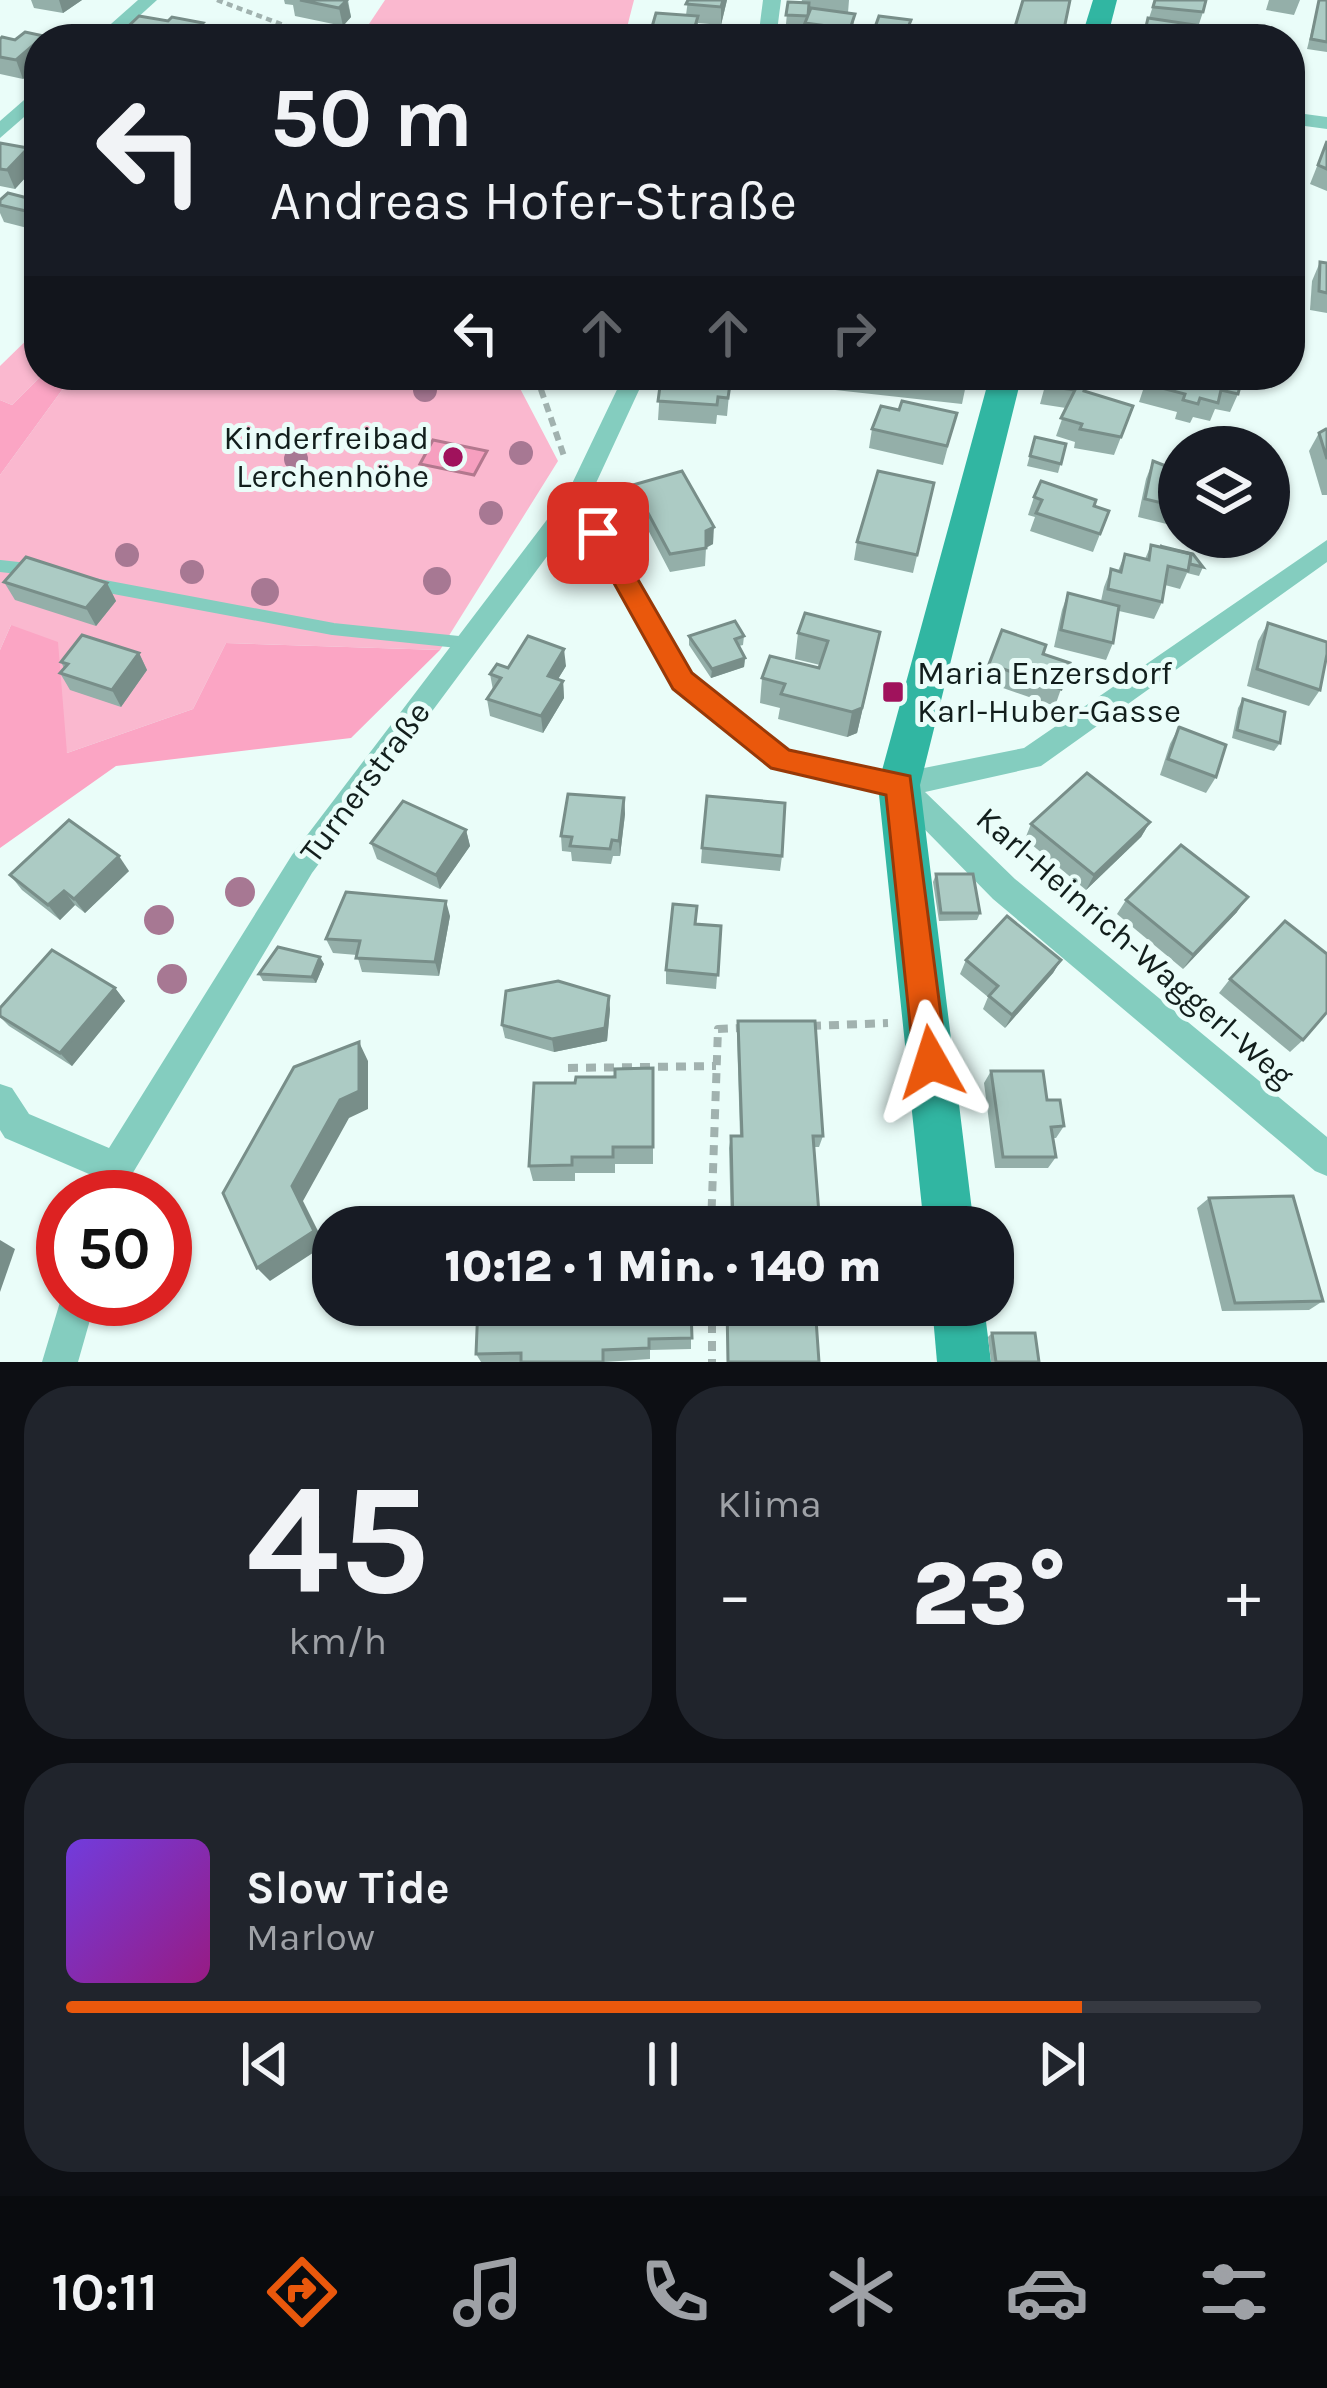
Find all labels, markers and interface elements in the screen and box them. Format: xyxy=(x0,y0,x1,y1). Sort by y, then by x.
text: 50 m xyxy=(270,69,473,167)
icon: left xyxy=(72,72,228,228)
text: Andreas Hofer-Straße xyxy=(270,169,797,233)
icon: left xyxy=(443,300,509,366)
icon: ahead xyxy=(569,300,635,366)
icon: ahead xyxy=(695,300,761,366)
icon: right xyxy=(821,300,887,366)
place label: Kinderfreibad Lerchenhöhe xyxy=(223,419,429,495)
map controls xyxy=(1158,426,1290,558)
button: layers xyxy=(1158,426,1290,558)
marker: Kinderfreibad Lerchenhöhe xyxy=(440,444,466,470)
pin xyxy=(547,482,649,584)
icon: arrive xyxy=(565,500,631,566)
place label: Maria Enzersdorf Karl-Huber-Gasse xyxy=(917,654,1181,730)
marker: Maria Enzersdorf Karl-Huber-Gasse xyxy=(880,679,906,705)
street label: Turnerstraße xyxy=(292,694,438,870)
street label: Karl-Heinrich-Waggerl-Weg xyxy=(969,799,1301,1095)
position arrow xyxy=(868,999,994,1125)
speed limit sign: 50 xyxy=(36,1170,192,1326)
text: 10:12 · 1 Min. · 140 m xyxy=(445,1240,881,1292)
text: 45 xyxy=(246,1449,430,1631)
text: Klima xyxy=(718,1481,822,1527)
text: 23° xyxy=(912,1541,1067,1647)
text: − xyxy=(718,1556,752,1634)
text: + xyxy=(1226,1556,1261,1634)
text: km/h xyxy=(288,1618,387,1664)
text: Slow Tide xyxy=(246,1862,450,1914)
text: Marlow xyxy=(246,1914,375,1960)
icon: previous xyxy=(232,2031,298,2097)
icon: pause xyxy=(630,2031,696,2097)
icon: next xyxy=(1029,2031,1095,2097)
icon: directions xyxy=(260,2250,344,2334)
icon: music xyxy=(446,2250,530,2334)
icon: phone xyxy=(633,2250,717,2334)
icon: climate xyxy=(819,2250,903,2334)
icon: car xyxy=(1005,2250,1089,2334)
icon: filters xyxy=(1192,2250,1276,2334)
text: 10:11 xyxy=(51,2260,158,2324)

